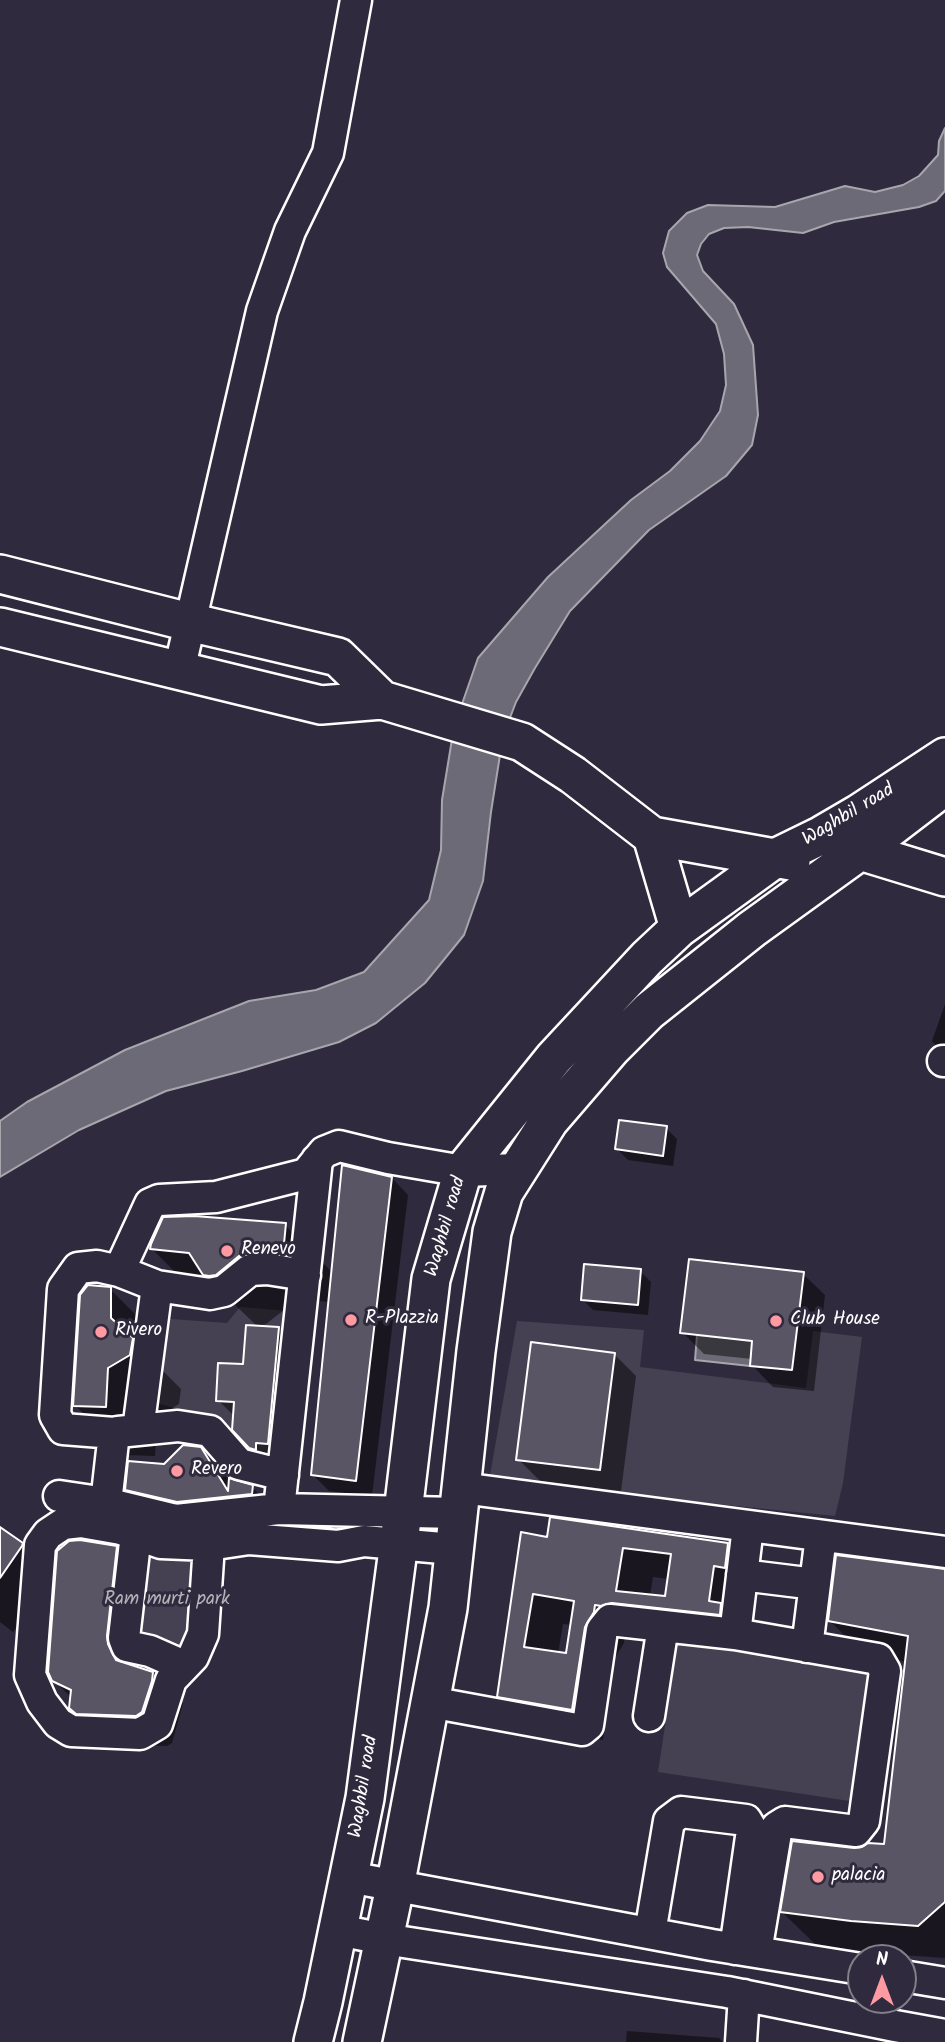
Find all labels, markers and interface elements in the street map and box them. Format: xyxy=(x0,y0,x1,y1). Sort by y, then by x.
street label: Waghbil road xyxy=(799,780,899,852)
street label: Waghbil road xyxy=(422,1174,472,1280)
place label: Renevo xyxy=(241,1240,296,1262)
marker: Renevo xyxy=(219,1243,235,1259)
place label: R-Plazzia xyxy=(365,1309,439,1331)
place label: Club House xyxy=(790,1310,880,1332)
marker: R-Plazzia xyxy=(343,1312,359,1328)
marker: Club House xyxy=(768,1313,784,1329)
place label: Rivero xyxy=(115,1321,162,1343)
marker: Rivero xyxy=(93,1324,109,1340)
place label: Revero xyxy=(191,1460,242,1482)
marker: Revero xyxy=(169,1463,185,1479)
park label: Ram murti park xyxy=(104,1590,230,1612)
street label: Waghbil road xyxy=(346,1734,384,1840)
place label: palacia xyxy=(832,1866,885,1888)
marker: palacia xyxy=(810,1869,826,1885)
north arrow xyxy=(847,1944,917,2014)
text: N xyxy=(876,1945,888,1975)

